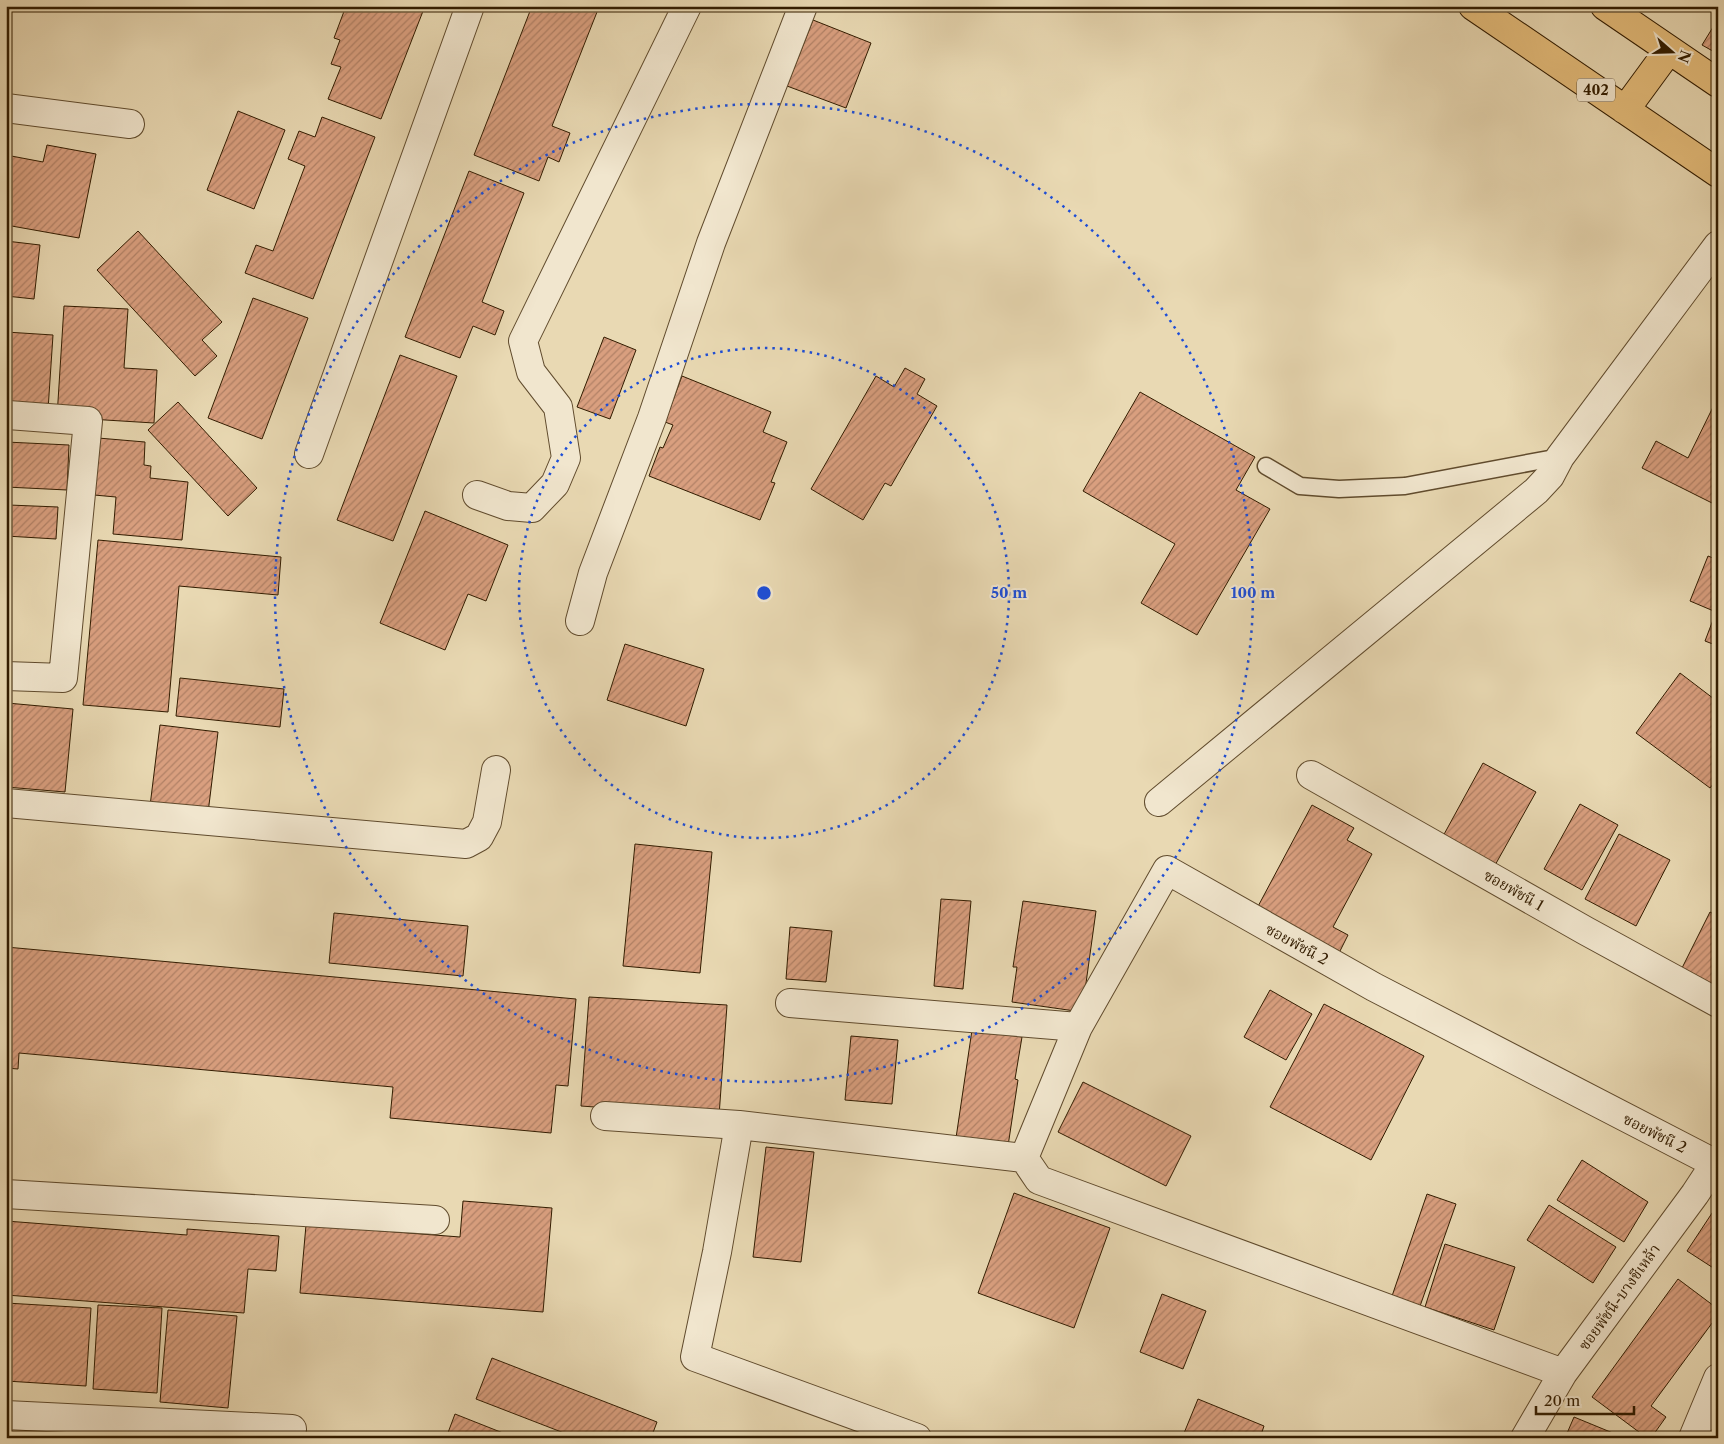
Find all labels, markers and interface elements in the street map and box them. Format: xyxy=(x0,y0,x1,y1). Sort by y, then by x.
north arrow xyxy=(1646,28,1696,78)
text: N xyxy=(1674,48,1695,65)
road number: 402 xyxy=(1577,78,1615,102)
text: 50 m xyxy=(991,583,1027,602)
text: 100 m xyxy=(1231,583,1275,602)
centre of rings xyxy=(755,584,773,602)
street label: ซอยพัชนี 1 xyxy=(1480,865,1548,915)
street label: ซอยพัชนี 2 xyxy=(1262,919,1332,969)
street label: ซอยพัชนี 2 xyxy=(1620,1109,1690,1157)
street label: ซอยพัชนี-บางชีเหล้า xyxy=(1574,1240,1664,1354)
scale bar xyxy=(1536,1384,1634,1416)
text: 20 m xyxy=(1544,1391,1580,1410)

